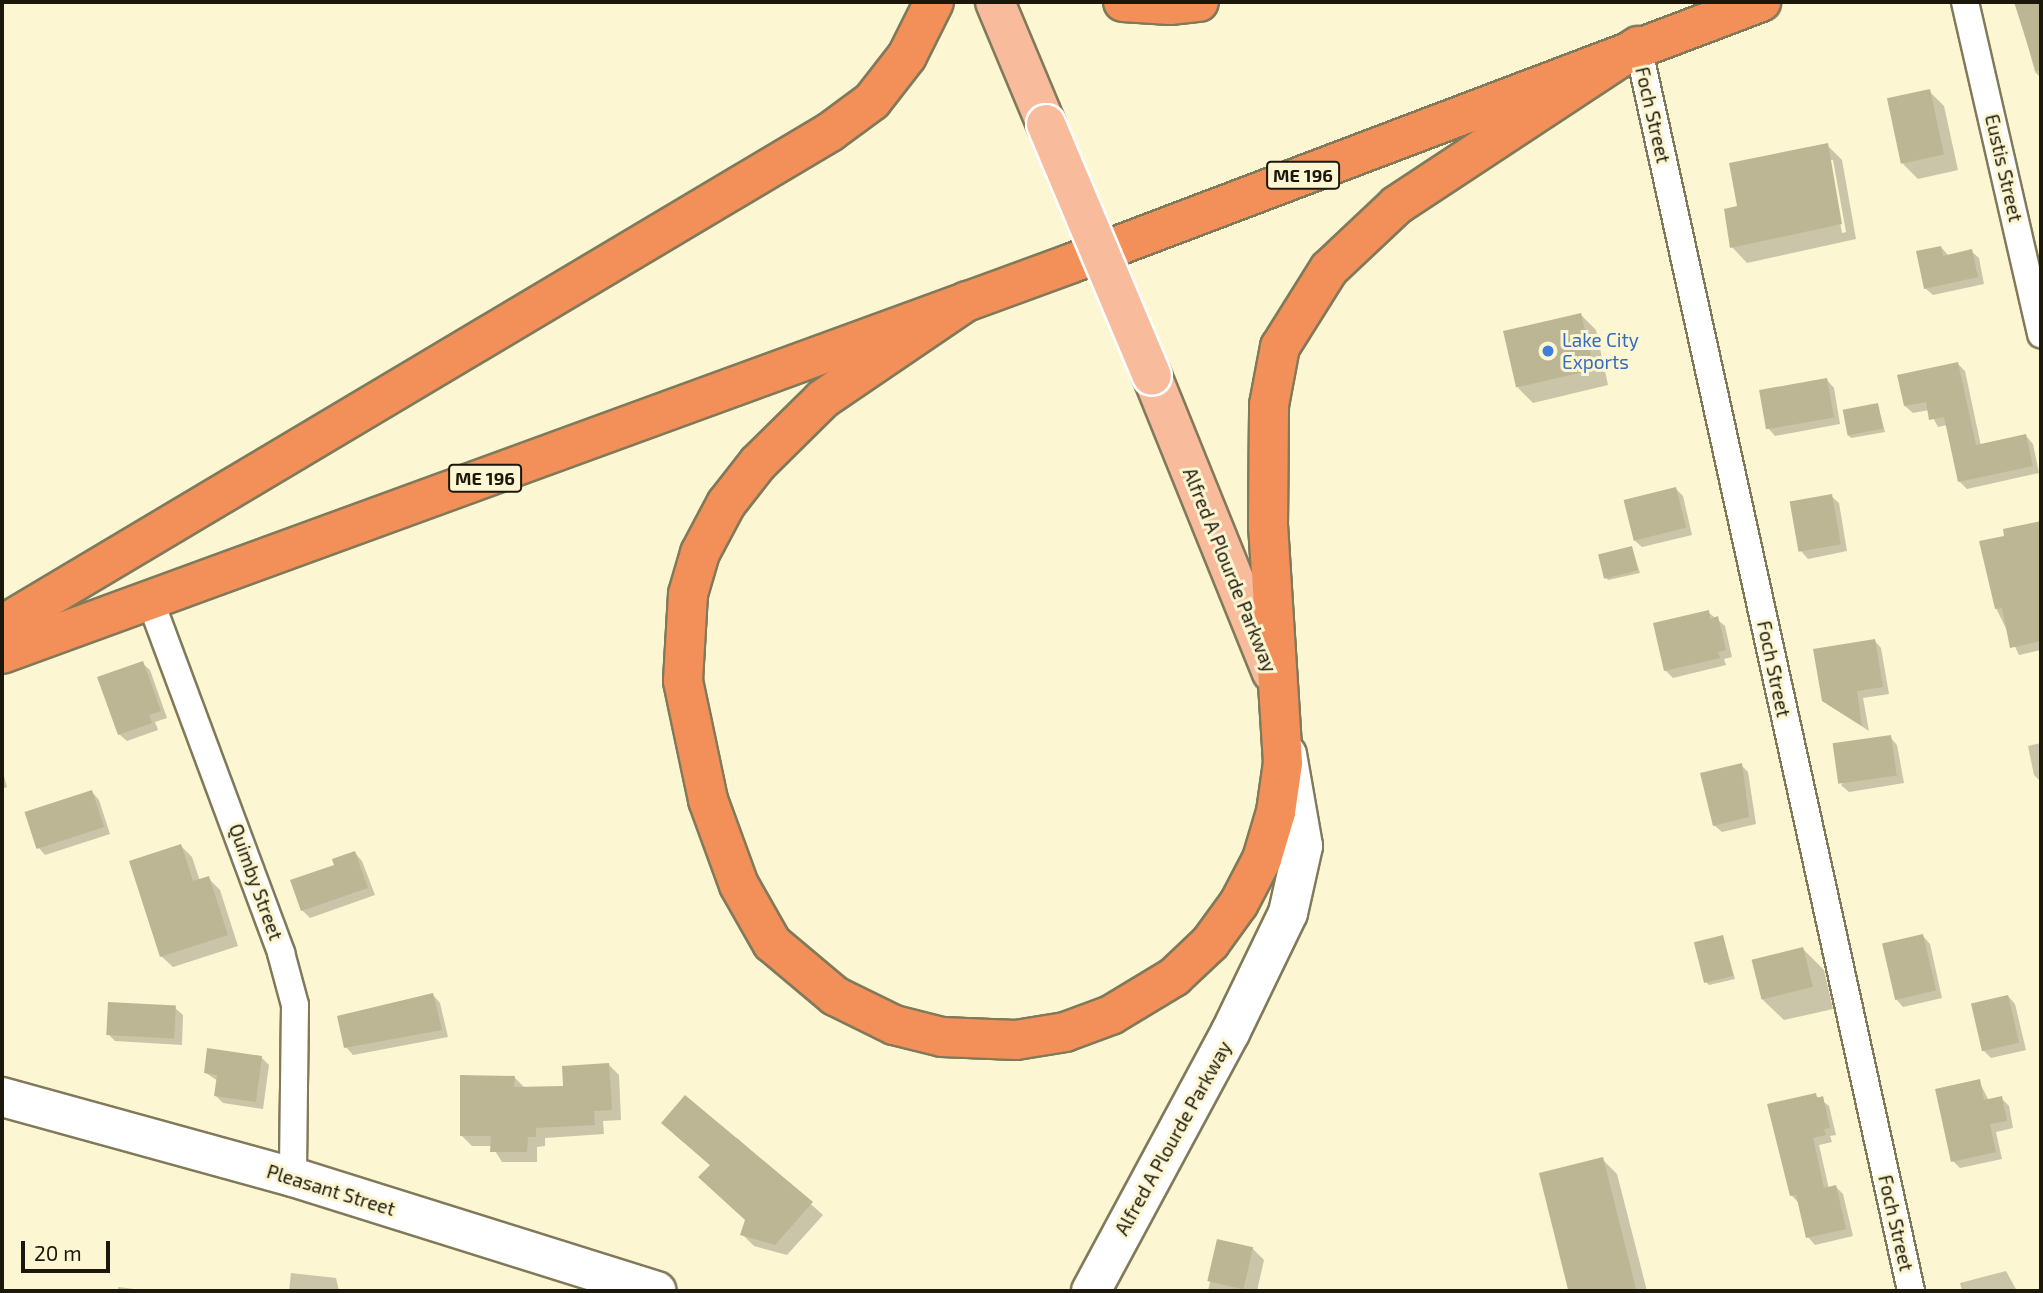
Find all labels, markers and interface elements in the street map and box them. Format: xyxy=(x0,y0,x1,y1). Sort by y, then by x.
street label: Foch Street xyxy=(1631,65,1675,165)
street label: Eustis Street xyxy=(1981,112,2027,224)
road number: ME 196 xyxy=(1264,160,1342,190)
place label: Lake City Exports xyxy=(1562,329,1639,373)
marker: Lake City Exports xyxy=(1540,343,1556,359)
road number: ME 196 xyxy=(447,464,524,492)
street label: Alfred A Plourde Parkway xyxy=(1178,464,1282,676)
street label: Foch Street xyxy=(1753,619,1795,719)
street label: Quimby Street xyxy=(224,820,288,944)
street label: Alfred A Plourde Parkway xyxy=(1110,1036,1236,1240)
street label: Pleasant Street xyxy=(264,1160,398,1220)
street label: Foch Street xyxy=(1874,1173,1918,1273)
scale bar xyxy=(24,1226,114,1270)
text: 20 m xyxy=(34,1240,82,1265)

